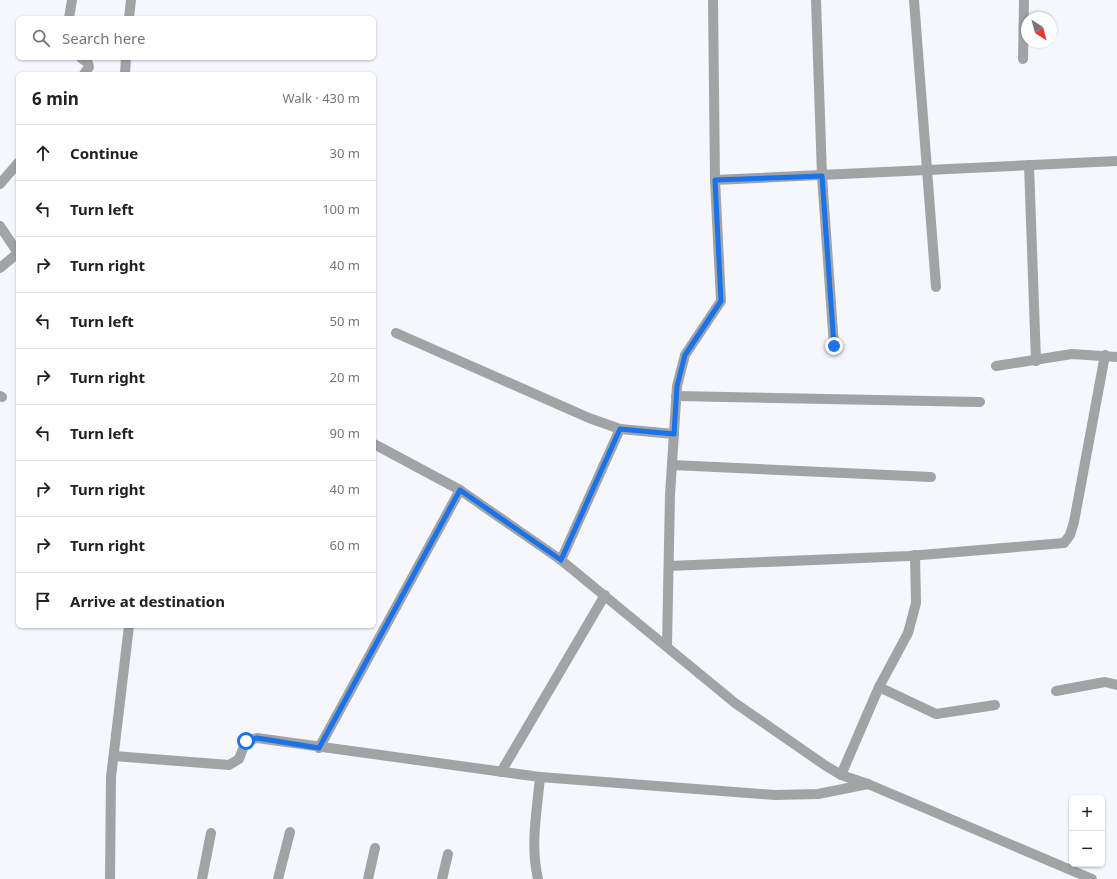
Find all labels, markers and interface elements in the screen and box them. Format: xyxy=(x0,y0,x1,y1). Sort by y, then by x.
north arrow xyxy=(1021,12,1057,48)
search box xyxy=(16,16,376,60)
icon: search xyxy=(30,27,52,49)
text: Search here xyxy=(62,28,145,48)
text: 6 min xyxy=(32,87,79,110)
text: Walk · 430 m xyxy=(282,89,360,107)
icon: ahead xyxy=(32,142,54,164)
text: Continue xyxy=(70,143,138,163)
text: 30 m xyxy=(330,144,360,162)
icon: left xyxy=(32,198,54,220)
text: Turn left xyxy=(70,199,134,219)
text: 100 m xyxy=(322,200,360,218)
icon: right xyxy=(32,254,54,276)
text: Turn right xyxy=(70,255,145,275)
text: 40 m xyxy=(330,256,360,274)
icon: left xyxy=(32,310,54,332)
text: Turn left xyxy=(70,311,134,331)
text: 50 m xyxy=(330,312,360,330)
route end xyxy=(825,337,843,355)
icon: right xyxy=(32,366,54,388)
text: Turn right xyxy=(70,367,145,387)
text: 20 m xyxy=(330,368,360,386)
icon: left xyxy=(32,422,54,444)
text: Turn left xyxy=(70,423,134,443)
text: 90 m xyxy=(330,424,360,442)
icon: right xyxy=(32,478,54,500)
text: Turn right xyxy=(70,479,145,499)
text: 40 m xyxy=(330,480,360,498)
icon: right xyxy=(32,534,54,556)
text: Turn right xyxy=(70,535,145,555)
text: 60 m xyxy=(330,536,360,554)
icon: arrive xyxy=(32,590,54,612)
text: Arrive at destination xyxy=(70,591,225,611)
route start xyxy=(237,732,255,750)
map controls xyxy=(1069,795,1105,867)
button: + xyxy=(1069,795,1105,831)
button: − xyxy=(1069,831,1105,867)

